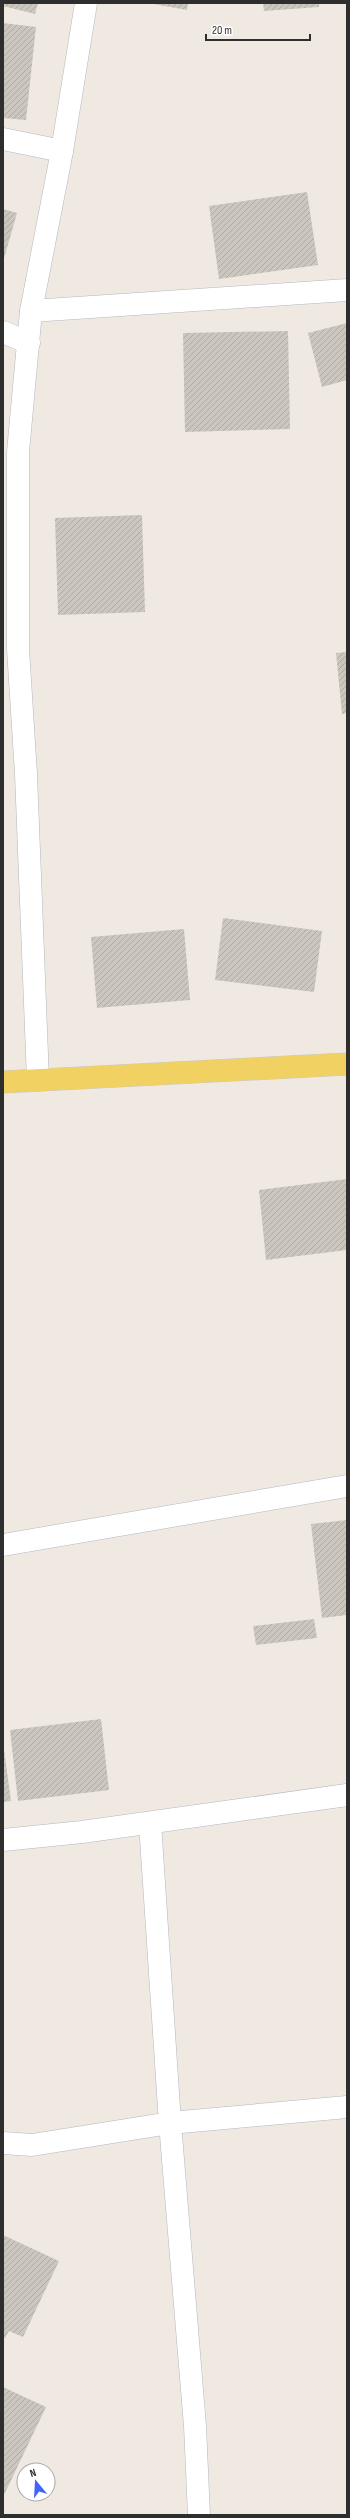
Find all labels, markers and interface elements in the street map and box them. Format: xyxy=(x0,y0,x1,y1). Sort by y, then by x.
scale bar xyxy=(206,16,310,42)
text: 20 m xyxy=(212,23,232,38)
north arrow xyxy=(16,2462,56,2502)
text: N xyxy=(28,2466,38,2480)

